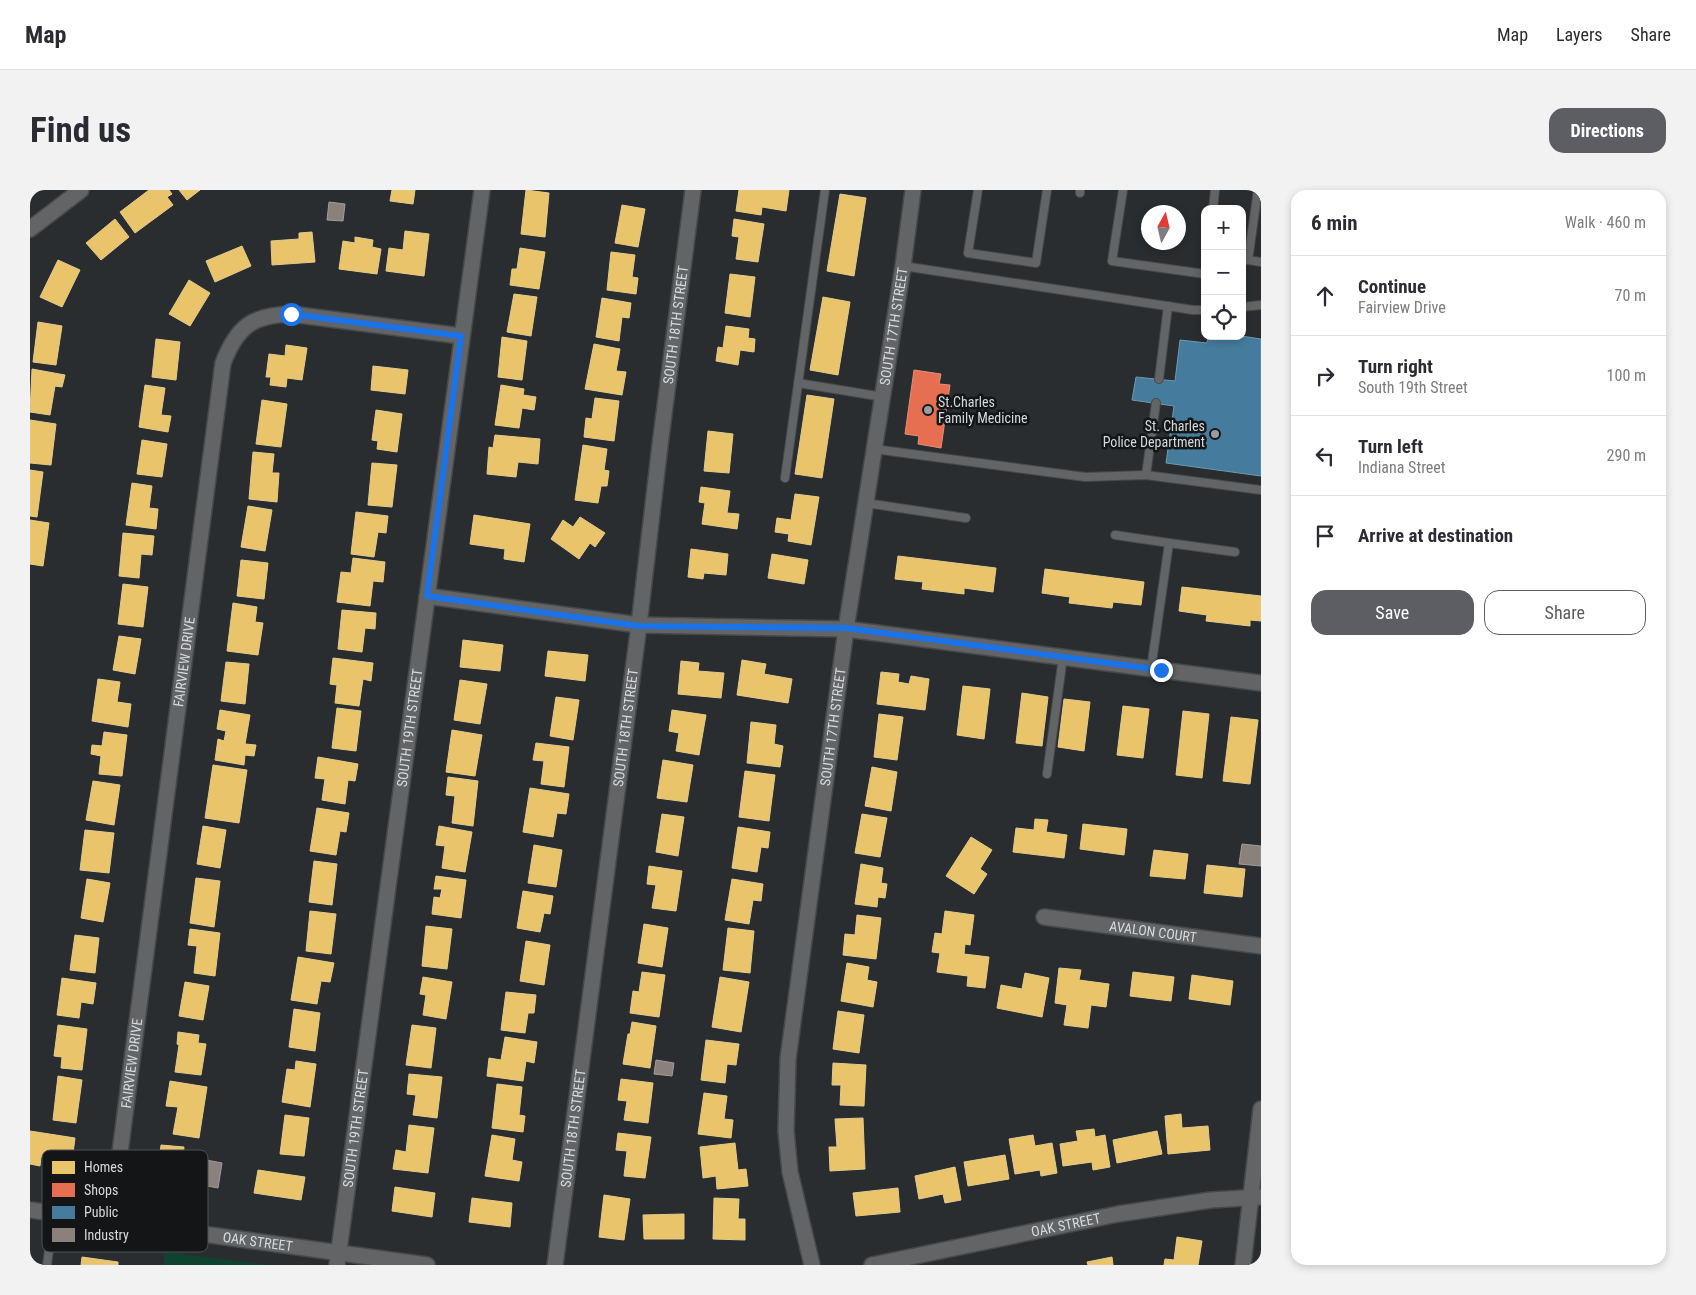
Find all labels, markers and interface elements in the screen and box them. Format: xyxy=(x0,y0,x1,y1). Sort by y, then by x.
text: Map xyxy=(25,21,66,49)
text: Map xyxy=(1497,24,1528,45)
text: Layers xyxy=(1556,24,1603,45)
text: Share xyxy=(1631,24,1671,45)
button: Directions xyxy=(1549,108,1666,153)
text: Find us xyxy=(30,110,131,151)
north arrow xyxy=(1141,205,1186,250)
map controls xyxy=(1201,205,1246,340)
button: + xyxy=(1201,205,1246,250)
text: 6 min xyxy=(1311,211,1358,235)
text: Walk · 460 m xyxy=(1565,213,1646,232)
button: − xyxy=(1201,250,1246,295)
street label: SOUTH 18TH STREET xyxy=(660,265,691,385)
street label: SOUTH 17TH STREET xyxy=(876,266,911,387)
text: Continue xyxy=(1358,275,1426,298)
icon: ahead xyxy=(1311,282,1339,310)
text: 70 m xyxy=(1614,286,1646,305)
button: locate xyxy=(1201,295,1246,340)
text: Fairview Drive xyxy=(1358,298,1446,317)
route start xyxy=(280,303,303,326)
text: Turn right xyxy=(1358,355,1433,378)
icon: right xyxy=(1311,362,1339,390)
text: 100 m xyxy=(1607,366,1646,385)
text: South 19th Street xyxy=(1358,378,1468,397)
place label: St.Charles Family Medicine xyxy=(938,394,1028,426)
marker: St.Charles Family Medicine xyxy=(922,404,934,416)
place label: St. Charles Police Department xyxy=(1103,418,1205,450)
marker: St. Charles Police Department xyxy=(1209,428,1221,440)
text: Turn left xyxy=(1358,435,1423,458)
icon: left xyxy=(1311,442,1339,470)
text: 290 m xyxy=(1607,446,1646,465)
text: Indiana Street xyxy=(1358,458,1446,477)
icon: arrive xyxy=(1311,522,1339,550)
text: Arrive at destination xyxy=(1358,524,1513,547)
button: Save xyxy=(1311,590,1474,635)
button: Share xyxy=(1484,590,1646,635)
street label: FAIRVIEW DRIVE xyxy=(170,616,198,708)
route end xyxy=(1150,659,1173,682)
street label: SOUTH 18TH STREET xyxy=(610,667,641,788)
street label: SOUTH 17TH STREET xyxy=(817,667,849,787)
street label: SOUTH 19TH STREET xyxy=(394,668,425,788)
street label: AVALON COURT xyxy=(1108,918,1198,945)
street label: FAIRVIEW DRIVE xyxy=(118,1017,145,1109)
street label: SOUTH 19TH STREET xyxy=(340,1068,371,1188)
street label: SOUTH 18TH STREET xyxy=(557,1068,589,1188)
legend xyxy=(42,1150,208,1252)
text: Homes xyxy=(84,1159,123,1175)
text: Shops xyxy=(84,1182,118,1198)
text: Public xyxy=(84,1204,118,1220)
street label: OAK STREET xyxy=(1030,1210,1102,1240)
text: Industry xyxy=(84,1227,129,1243)
street label: OAK STREET xyxy=(222,1229,294,1254)

